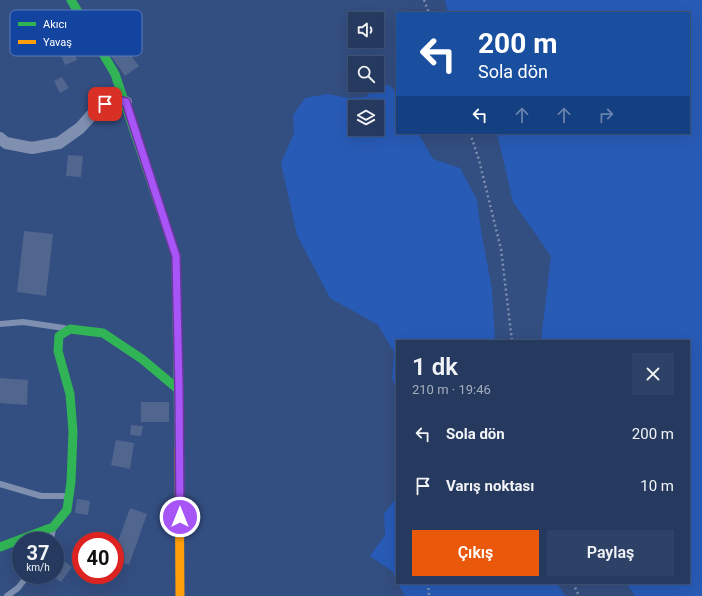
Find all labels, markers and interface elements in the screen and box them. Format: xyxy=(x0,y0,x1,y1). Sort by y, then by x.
legend xyxy=(10,10,142,56)
map controls xyxy=(348,12,384,136)
button: sound xyxy=(348,12,384,48)
text: Akıcı xyxy=(43,18,67,31)
text: 200 m xyxy=(478,27,557,60)
icon: left xyxy=(412,28,464,80)
text: Yavaş xyxy=(43,36,72,49)
button: search xyxy=(348,56,384,92)
text: Sola dön xyxy=(478,61,548,82)
pin xyxy=(88,87,122,121)
icon: arrive xyxy=(94,93,116,115)
button: layers xyxy=(348,100,384,136)
icon: left xyxy=(469,104,491,126)
icon: ahead xyxy=(511,104,533,126)
icon: ahead xyxy=(553,104,575,126)
icon: right xyxy=(595,104,617,126)
text: 1 dk xyxy=(412,353,458,381)
button: close xyxy=(632,353,674,395)
text: 210 m · 19:46 xyxy=(412,382,491,397)
icon: left xyxy=(412,423,434,445)
text: Sola dön xyxy=(446,425,505,443)
text: 200 m xyxy=(632,425,674,443)
icon: arrive xyxy=(412,475,434,497)
text: Varış noktası xyxy=(446,477,534,495)
text: 10 m xyxy=(640,477,674,495)
position arrow xyxy=(159,496,201,538)
button: Çıkış xyxy=(412,530,539,576)
button: Paylaş xyxy=(547,530,674,576)
speed limit sign: 40 xyxy=(72,532,124,584)
text: 37 xyxy=(27,541,49,565)
text: km/h xyxy=(26,562,50,573)

